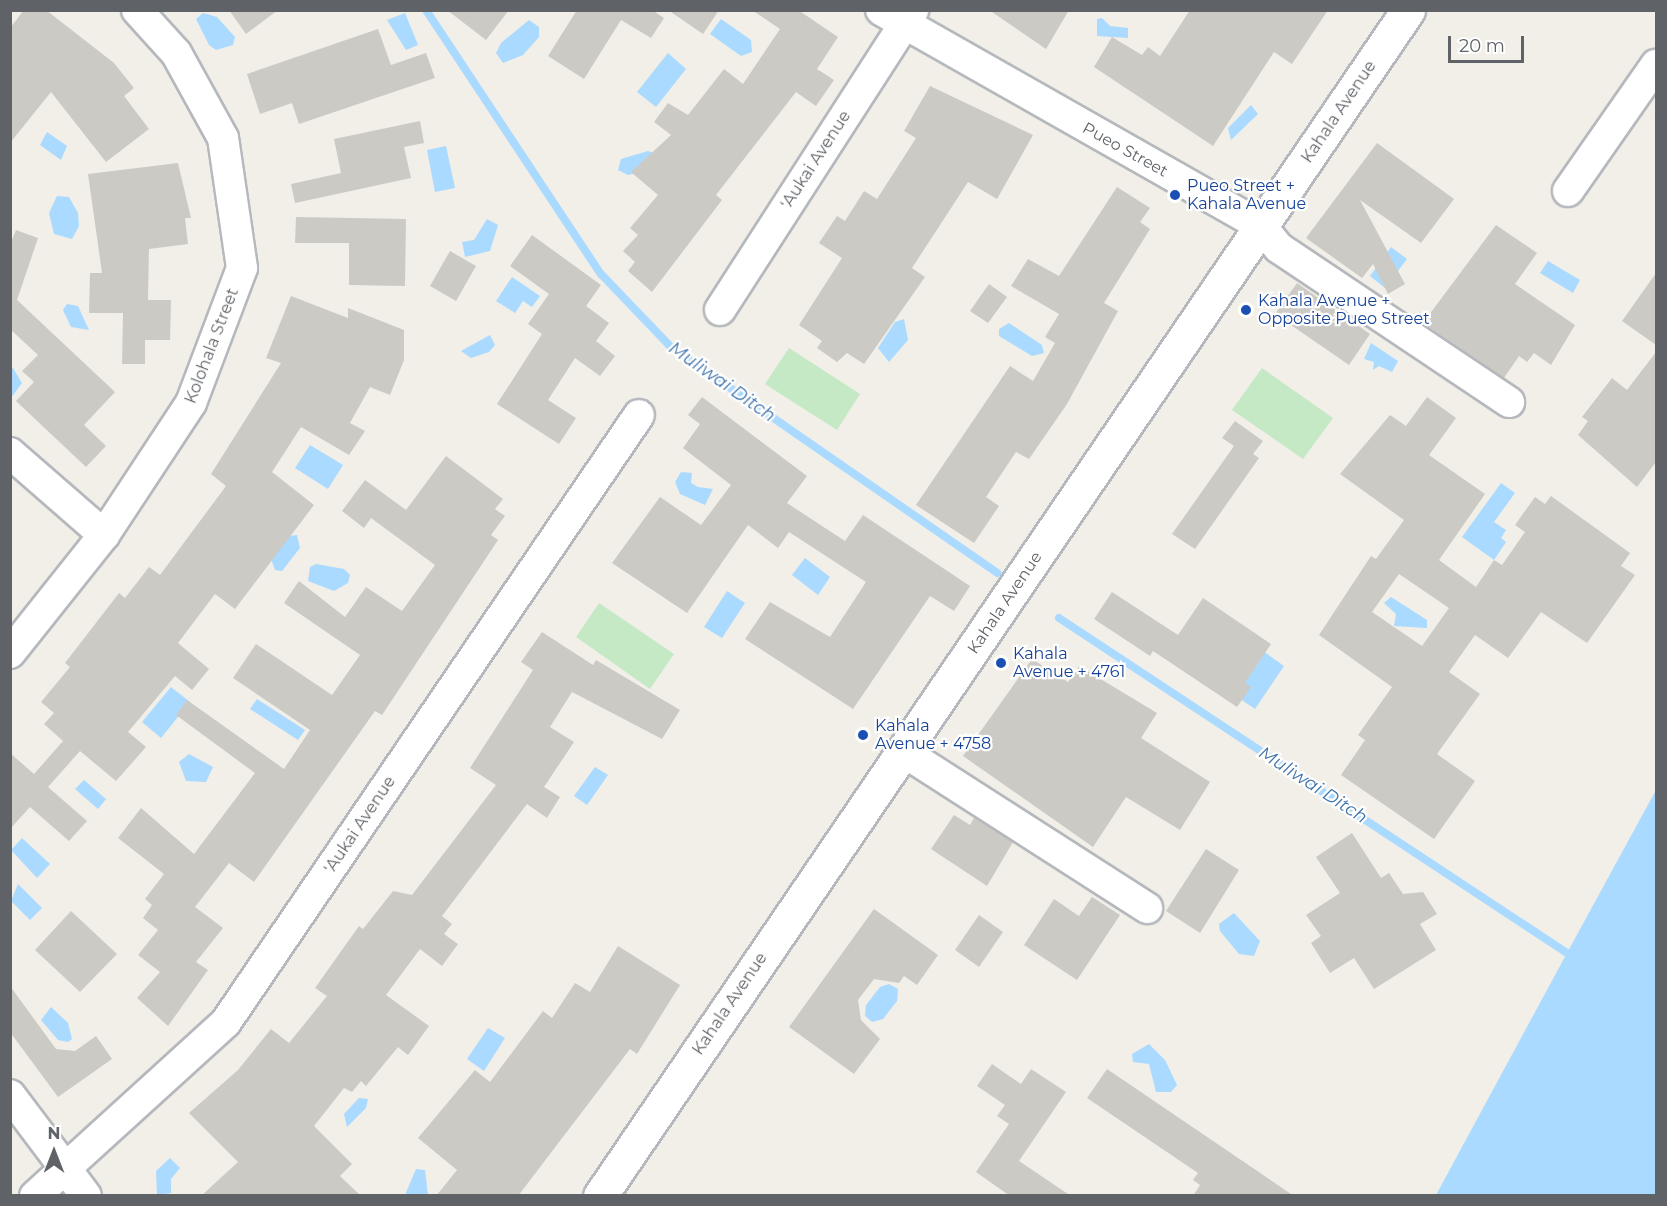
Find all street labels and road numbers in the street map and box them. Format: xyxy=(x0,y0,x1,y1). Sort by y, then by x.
street label: Kahala Avenue xyxy=(1298,57,1380,167)
street label: ʻAukai Avenue xyxy=(777,107,855,213)
street label: Pueo Street xyxy=(1079,119,1171,181)
street label: Kolohala Street xyxy=(181,286,243,406)
street label: Kahala Avenue xyxy=(964,548,1046,658)
street label: ʻAukai Avenue xyxy=(320,773,400,877)
street label: Kahala Avenue xyxy=(689,949,771,1059)

